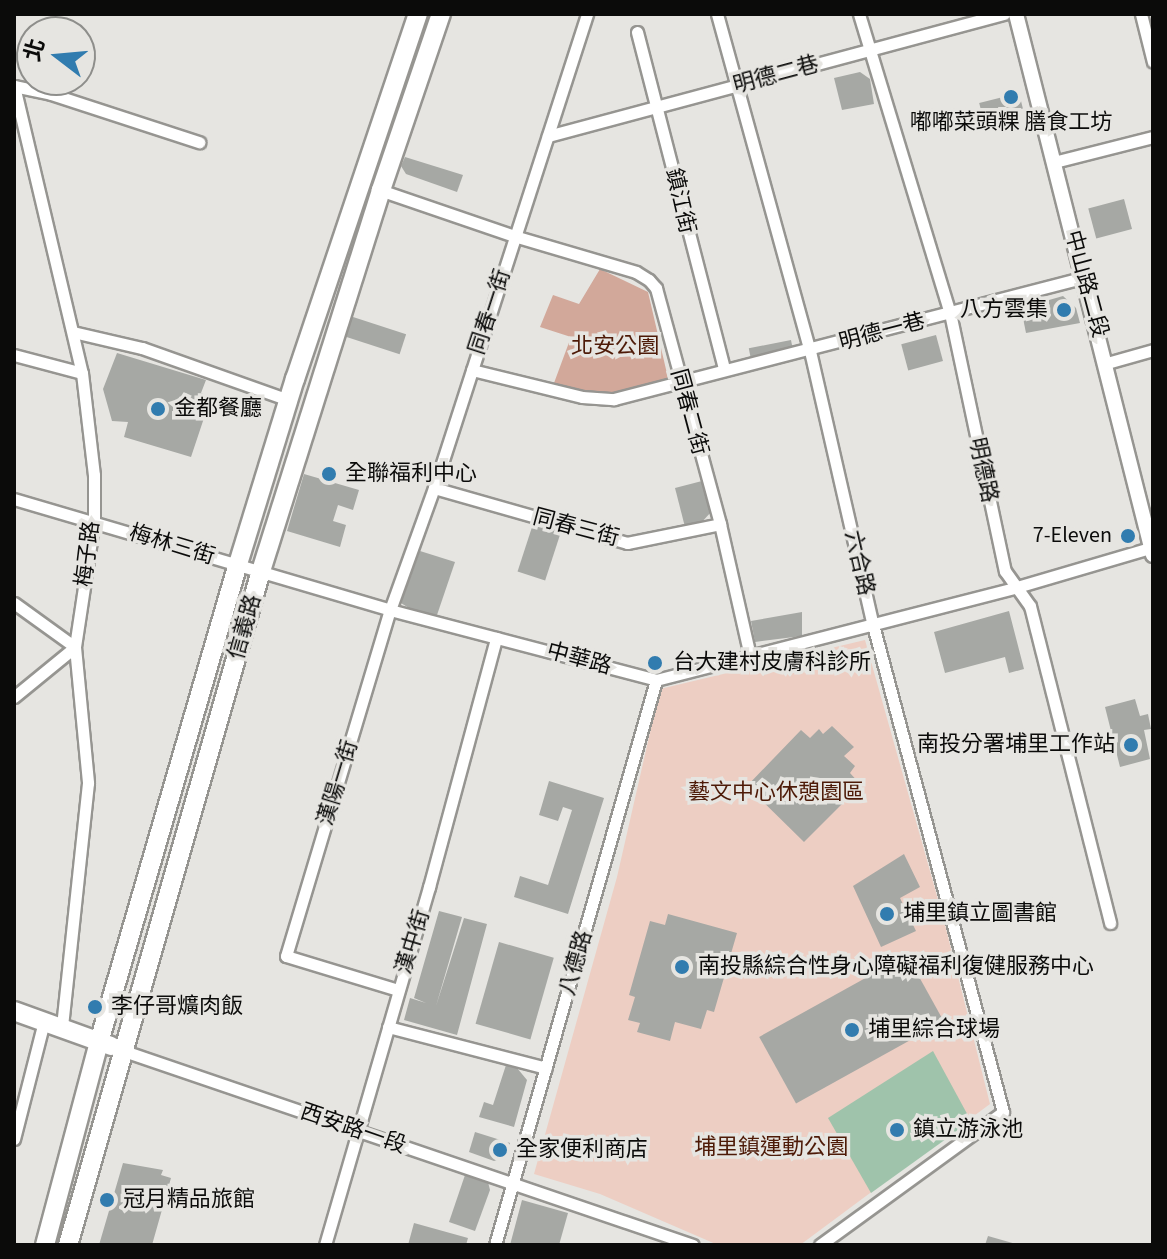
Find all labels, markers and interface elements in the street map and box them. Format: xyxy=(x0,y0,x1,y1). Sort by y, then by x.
north arrow xyxy=(16,16,96,96)
text: 北 xyxy=(16,35,53,65)
street label: 明德二巷 xyxy=(730,51,822,99)
marker: 嘟嘟菜頭粿 膳食工坊 xyxy=(1002,88,1020,106)
place label: 嘟嘟菜頭粿 膳食工坊 xyxy=(910,110,1112,136)
street label: 鎮江街 xyxy=(660,166,700,236)
street label: 中山路二段 xyxy=(1059,227,1113,341)
street label: 同春一街 xyxy=(464,266,516,358)
place label: 八方雲集 xyxy=(960,297,1048,323)
marker: 八方雲集 xyxy=(1055,301,1073,319)
street label: 明德一巷 xyxy=(836,308,928,356)
park label: 北安公園 xyxy=(571,334,659,360)
street label: 同春二街 xyxy=(665,366,713,458)
place label: 金都餐廳 xyxy=(174,396,262,422)
marker: 金都餐廳 xyxy=(149,400,167,418)
street label: 明德路 xyxy=(963,435,1003,505)
place label: 全聯福利中心 xyxy=(345,461,477,487)
marker: 全聯福利中心 xyxy=(320,465,338,483)
street label: 同春三街 xyxy=(530,504,622,552)
street label: 梅子路 xyxy=(71,520,105,588)
street label: 梅林三街 xyxy=(126,520,218,570)
place label: 7-Eleven xyxy=(1033,523,1112,549)
marker: 7-Eleven xyxy=(1119,527,1137,545)
street label: 六合路 xyxy=(839,528,879,598)
street label: 信義路 xyxy=(223,592,267,662)
street label: 中華路 xyxy=(544,638,614,680)
place label: 台大建村皮膚科診所 xyxy=(673,650,871,676)
marker: 台大建村皮膚科診所 xyxy=(644,652,666,674)
place label: 南投分署埔里工作站 xyxy=(917,732,1115,758)
marker: 南投分署埔里工作站 xyxy=(1122,736,1140,754)
street label: 漢陽一街 xyxy=(313,737,363,829)
park label: 藝文中心休憩園區 xyxy=(688,780,864,806)
place label: 埔里鎮立圖書館 xyxy=(903,901,1057,927)
marker: 埔里鎮立圖書館 xyxy=(878,905,896,923)
street label: 漢中街 xyxy=(391,907,435,977)
street label: 八德路 xyxy=(554,928,598,998)
place label: 南投縣綜合性身心障礙福利復健服務中心 xyxy=(698,954,1094,980)
marker: 南投縣綜合性身心障礙福利復健服務中心 xyxy=(673,958,691,976)
place label: 李仔哥爌肉飯 xyxy=(111,994,243,1020)
marker: 李仔哥爌肉飯 xyxy=(86,998,104,1016)
place label: 埔里綜合球場 xyxy=(868,1017,1000,1043)
marker: 埔里綜合球場 xyxy=(843,1021,861,1039)
street label: 西安路一段 xyxy=(297,1099,409,1159)
place label: 鎮立游泳池 xyxy=(913,1117,1023,1143)
marker: 鎮立游泳池 xyxy=(888,1121,906,1139)
park label: 埔里鎮運動公園 xyxy=(694,1135,848,1161)
place label: 全家便利商店 xyxy=(516,1137,648,1163)
marker: 全家便利商店 xyxy=(491,1141,509,1159)
place label: 冠月精品旅館 xyxy=(123,1187,255,1213)
marker: 冠月精品旅館 xyxy=(98,1191,116,1209)

